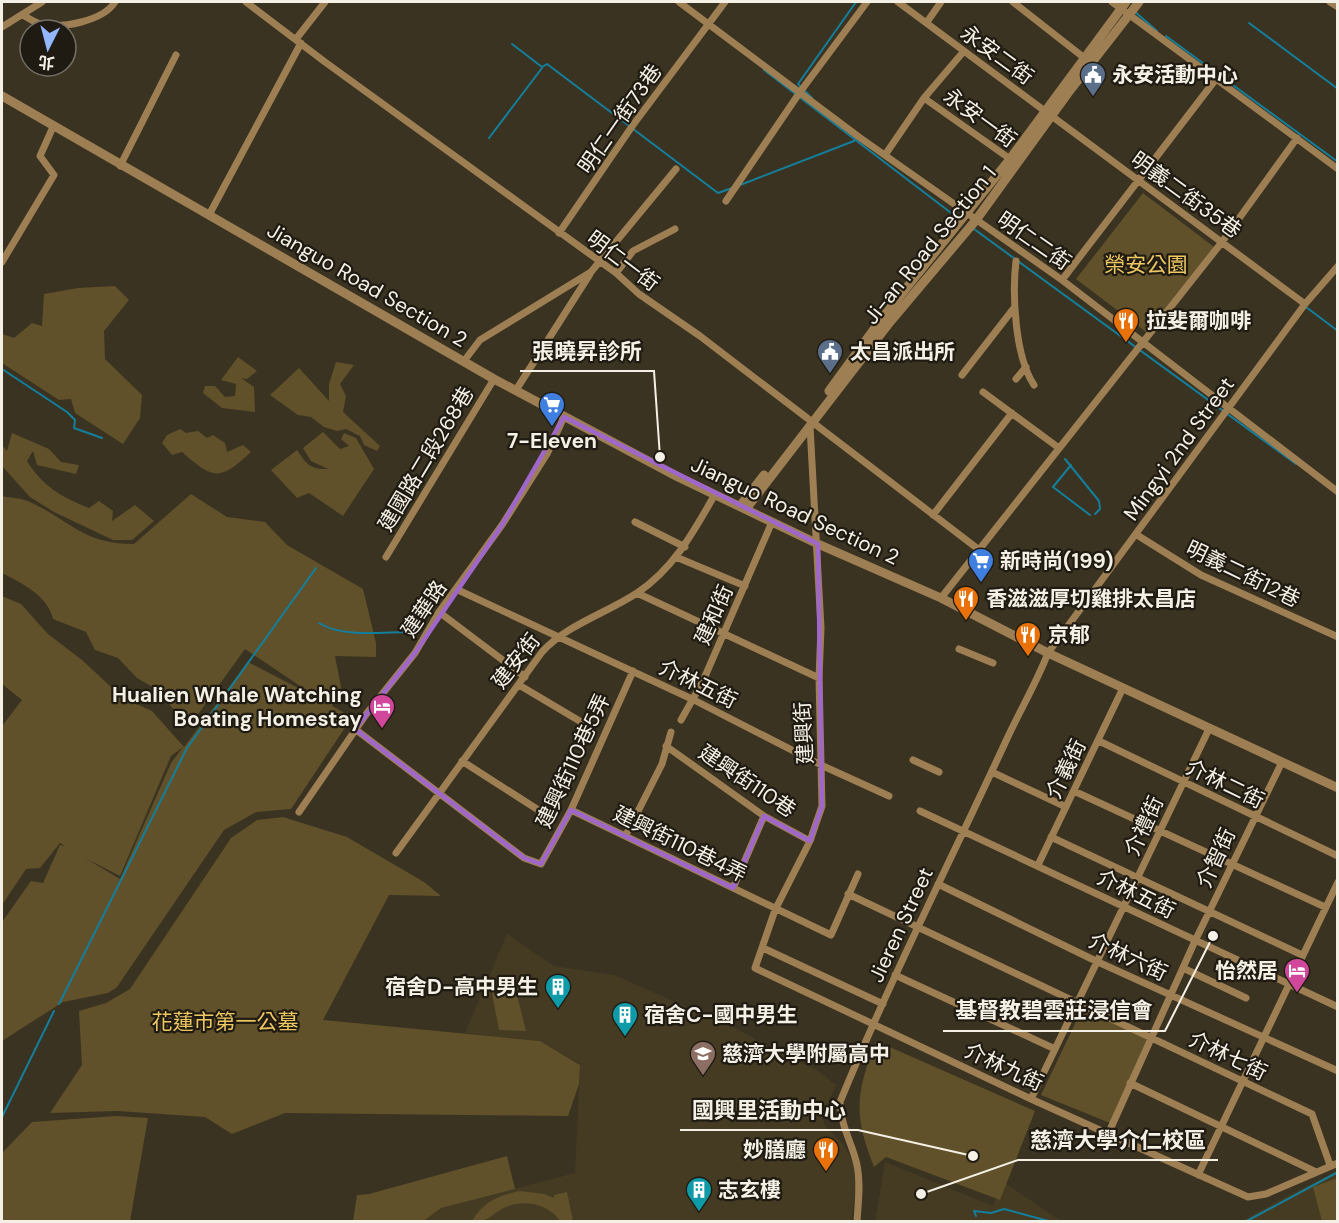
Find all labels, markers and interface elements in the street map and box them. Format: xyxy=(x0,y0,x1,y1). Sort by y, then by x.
north arrow xyxy=(18,18,78,78)
street label: 永安二街 xyxy=(955,19,1039,91)
text: 北 xyxy=(37,51,56,74)
street label: 明仁一街73巷 xyxy=(572,59,668,179)
public building icon: 永安活動中心 xyxy=(1078,60,1108,98)
place label: 永安活動中心 xyxy=(1112,61,1238,89)
street label: 永安一街 xyxy=(938,82,1022,154)
street label: 明義二街35巷 xyxy=(1125,145,1247,245)
street label: Ji-an Road Section 1 xyxy=(857,160,1003,330)
street label: 明仁二街 xyxy=(992,205,1076,277)
street label: Jianguo Road Section 2 xyxy=(262,216,472,354)
street label: 明仁一街 xyxy=(581,225,665,297)
park label: 榮安公園 xyxy=(1104,251,1188,279)
restaurant icon: 拉斐爾咖啡 xyxy=(1111,306,1141,344)
place label: 拉斐爾咖啡 xyxy=(1146,307,1251,335)
callout: 張曉昇診所 xyxy=(520,331,654,371)
text: 張曉昇診所 xyxy=(532,337,642,366)
public building icon: 太昌派出所 xyxy=(815,337,845,375)
place label: 太昌派出所 xyxy=(850,338,955,366)
street label: Mingyi 2nd Street xyxy=(1117,372,1241,526)
street label: 建國路二段268巷 xyxy=(372,381,480,537)
supermarket icon: 7-Eleven xyxy=(537,390,567,428)
place label: 7-Eleven xyxy=(507,427,597,455)
street label: Jianguo Road Section 2 xyxy=(686,450,904,572)
street label: 明義二街12巷 xyxy=(1181,534,1305,614)
supermarket icon: 新時尚(199) xyxy=(966,546,996,584)
place label: 新時尚(199) xyxy=(1000,547,1113,575)
street label: 建華路 xyxy=(395,575,453,643)
street label: 建和街 xyxy=(688,581,740,649)
restaurant icon: 香滋滋厚切雞排太昌店 xyxy=(951,584,981,622)
place label: 香滋滋厚切雞排太昌店 xyxy=(986,585,1196,613)
restaurant icon: 京郁 xyxy=(1013,620,1043,658)
place label: 京郁 xyxy=(1048,621,1090,649)
street label: 建安街 xyxy=(486,628,546,694)
street label: 介林五街 xyxy=(654,653,742,715)
place label: Hualien Whale Watching Boating Homestay xyxy=(112,681,362,733)
street label: 建興街110巷5弄 xyxy=(530,689,616,833)
hotel icon: Hualien Whale Watching Boating Homestay xyxy=(367,692,397,730)
street label: 建興街 xyxy=(788,701,820,765)
street label: 介義街 xyxy=(1040,735,1092,803)
street label: 建興街110巷 xyxy=(693,738,801,824)
street label: 介林二街 xyxy=(1181,753,1269,815)
street label: 介禮街 xyxy=(1118,792,1170,860)
street label: 建興街110巷4弄 xyxy=(609,800,751,888)
street label: 介智街 xyxy=(1190,824,1242,892)
street label: Jieren Street xyxy=(862,863,940,987)
street label: 介林五街 xyxy=(1092,863,1180,925)
street label: 介林六街 xyxy=(1084,927,1172,987)
hotel icon: 怡然居 xyxy=(1282,956,1312,994)
place label: 怡然居 xyxy=(1215,957,1278,985)
building icon: 宿舍D-高中男生 xyxy=(543,972,573,1010)
place label: 宿舍D-高中男生 xyxy=(385,973,538,1001)
callout: 基督教碧雲莊浸信會 xyxy=(943,991,1165,1031)
text: 基督教碧雲莊浸信會 xyxy=(955,996,1153,1025)
building icon: 宿舍C-國中男生 xyxy=(610,1000,640,1038)
place label: 宿舍C-國中男生 xyxy=(644,1001,798,1029)
park label: 花蓮市第一公墓 xyxy=(152,1008,299,1036)
street label: 介林七街 xyxy=(1184,1025,1272,1087)
street label: 介林九街 xyxy=(960,1037,1048,1097)
school or university icon: 慈濟大學附屬高中 xyxy=(688,1039,718,1077)
place label: 慈濟大學附屬高中 xyxy=(722,1040,890,1068)
callout: 國興里活動中心 xyxy=(680,1090,858,1130)
text: 國興里活動中心 xyxy=(692,1096,846,1125)
callout: 慈濟大學介仁校區 xyxy=(1018,1120,1218,1160)
text: 慈濟大學介仁校區 xyxy=(1030,1126,1206,1155)
restaurant icon: 妙膳廳 xyxy=(811,1135,841,1173)
place label: 妙膳廳 xyxy=(743,1136,806,1164)
building icon: 志玄樓 xyxy=(684,1175,714,1213)
place label: 志玄樓 xyxy=(718,1176,781,1204)

